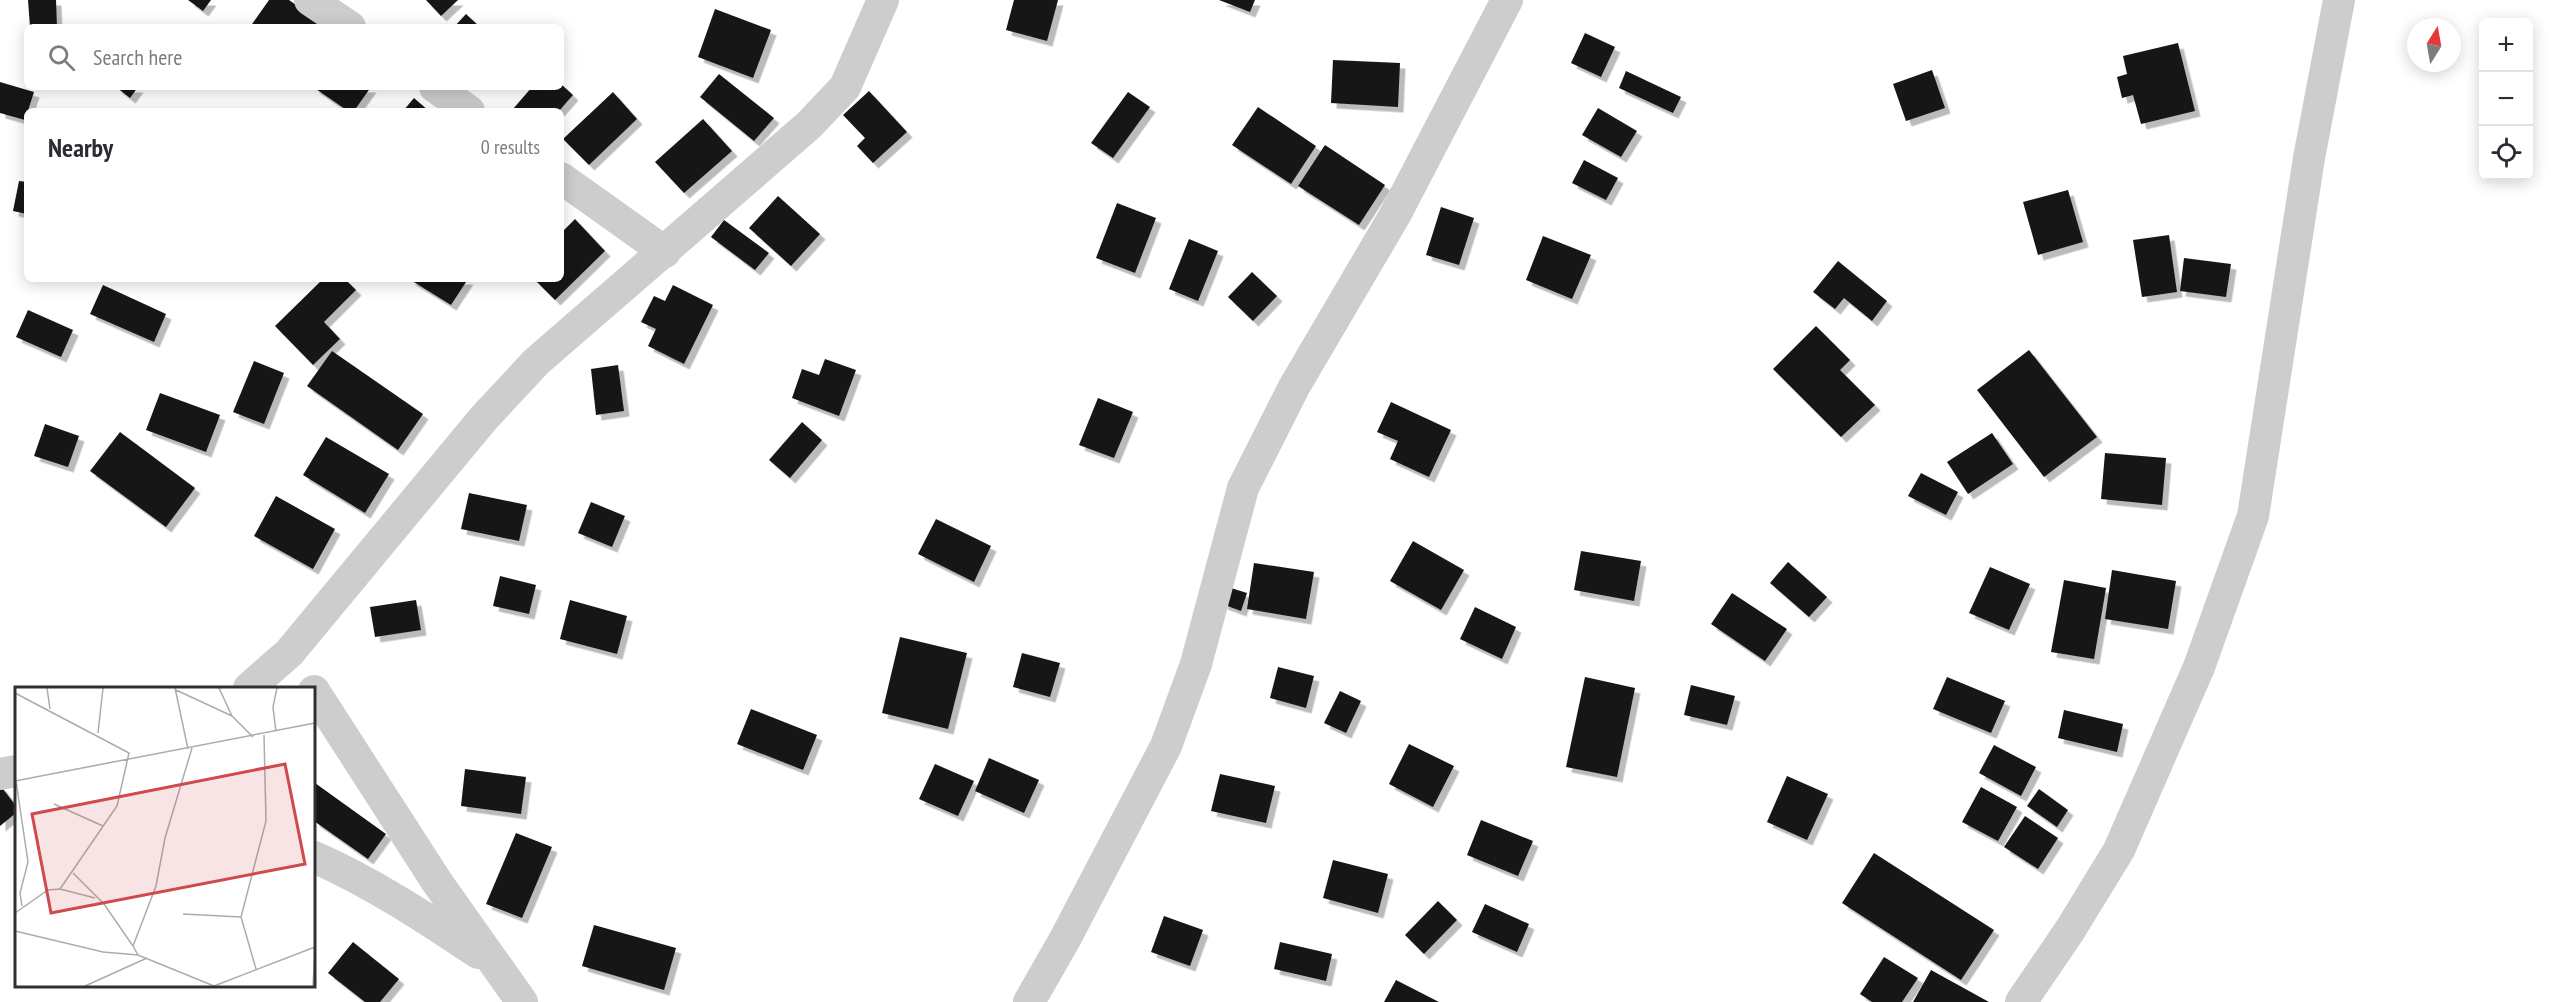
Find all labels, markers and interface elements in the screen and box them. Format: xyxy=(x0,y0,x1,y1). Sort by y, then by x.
north arrow xyxy=(2407,18,2461,72)
map controls xyxy=(2479,18,2533,180)
button: + xyxy=(2479,18,2533,72)
search box xyxy=(24,24,564,90)
icon: search xyxy=(45,41,78,74)
text: Search here xyxy=(93,43,182,71)
button: − xyxy=(2479,72,2533,126)
button: locate xyxy=(2479,126,2533,180)
text: Nearby xyxy=(48,131,113,164)
text: 0 results xyxy=(481,134,540,160)
inset map xyxy=(15,687,315,987)

